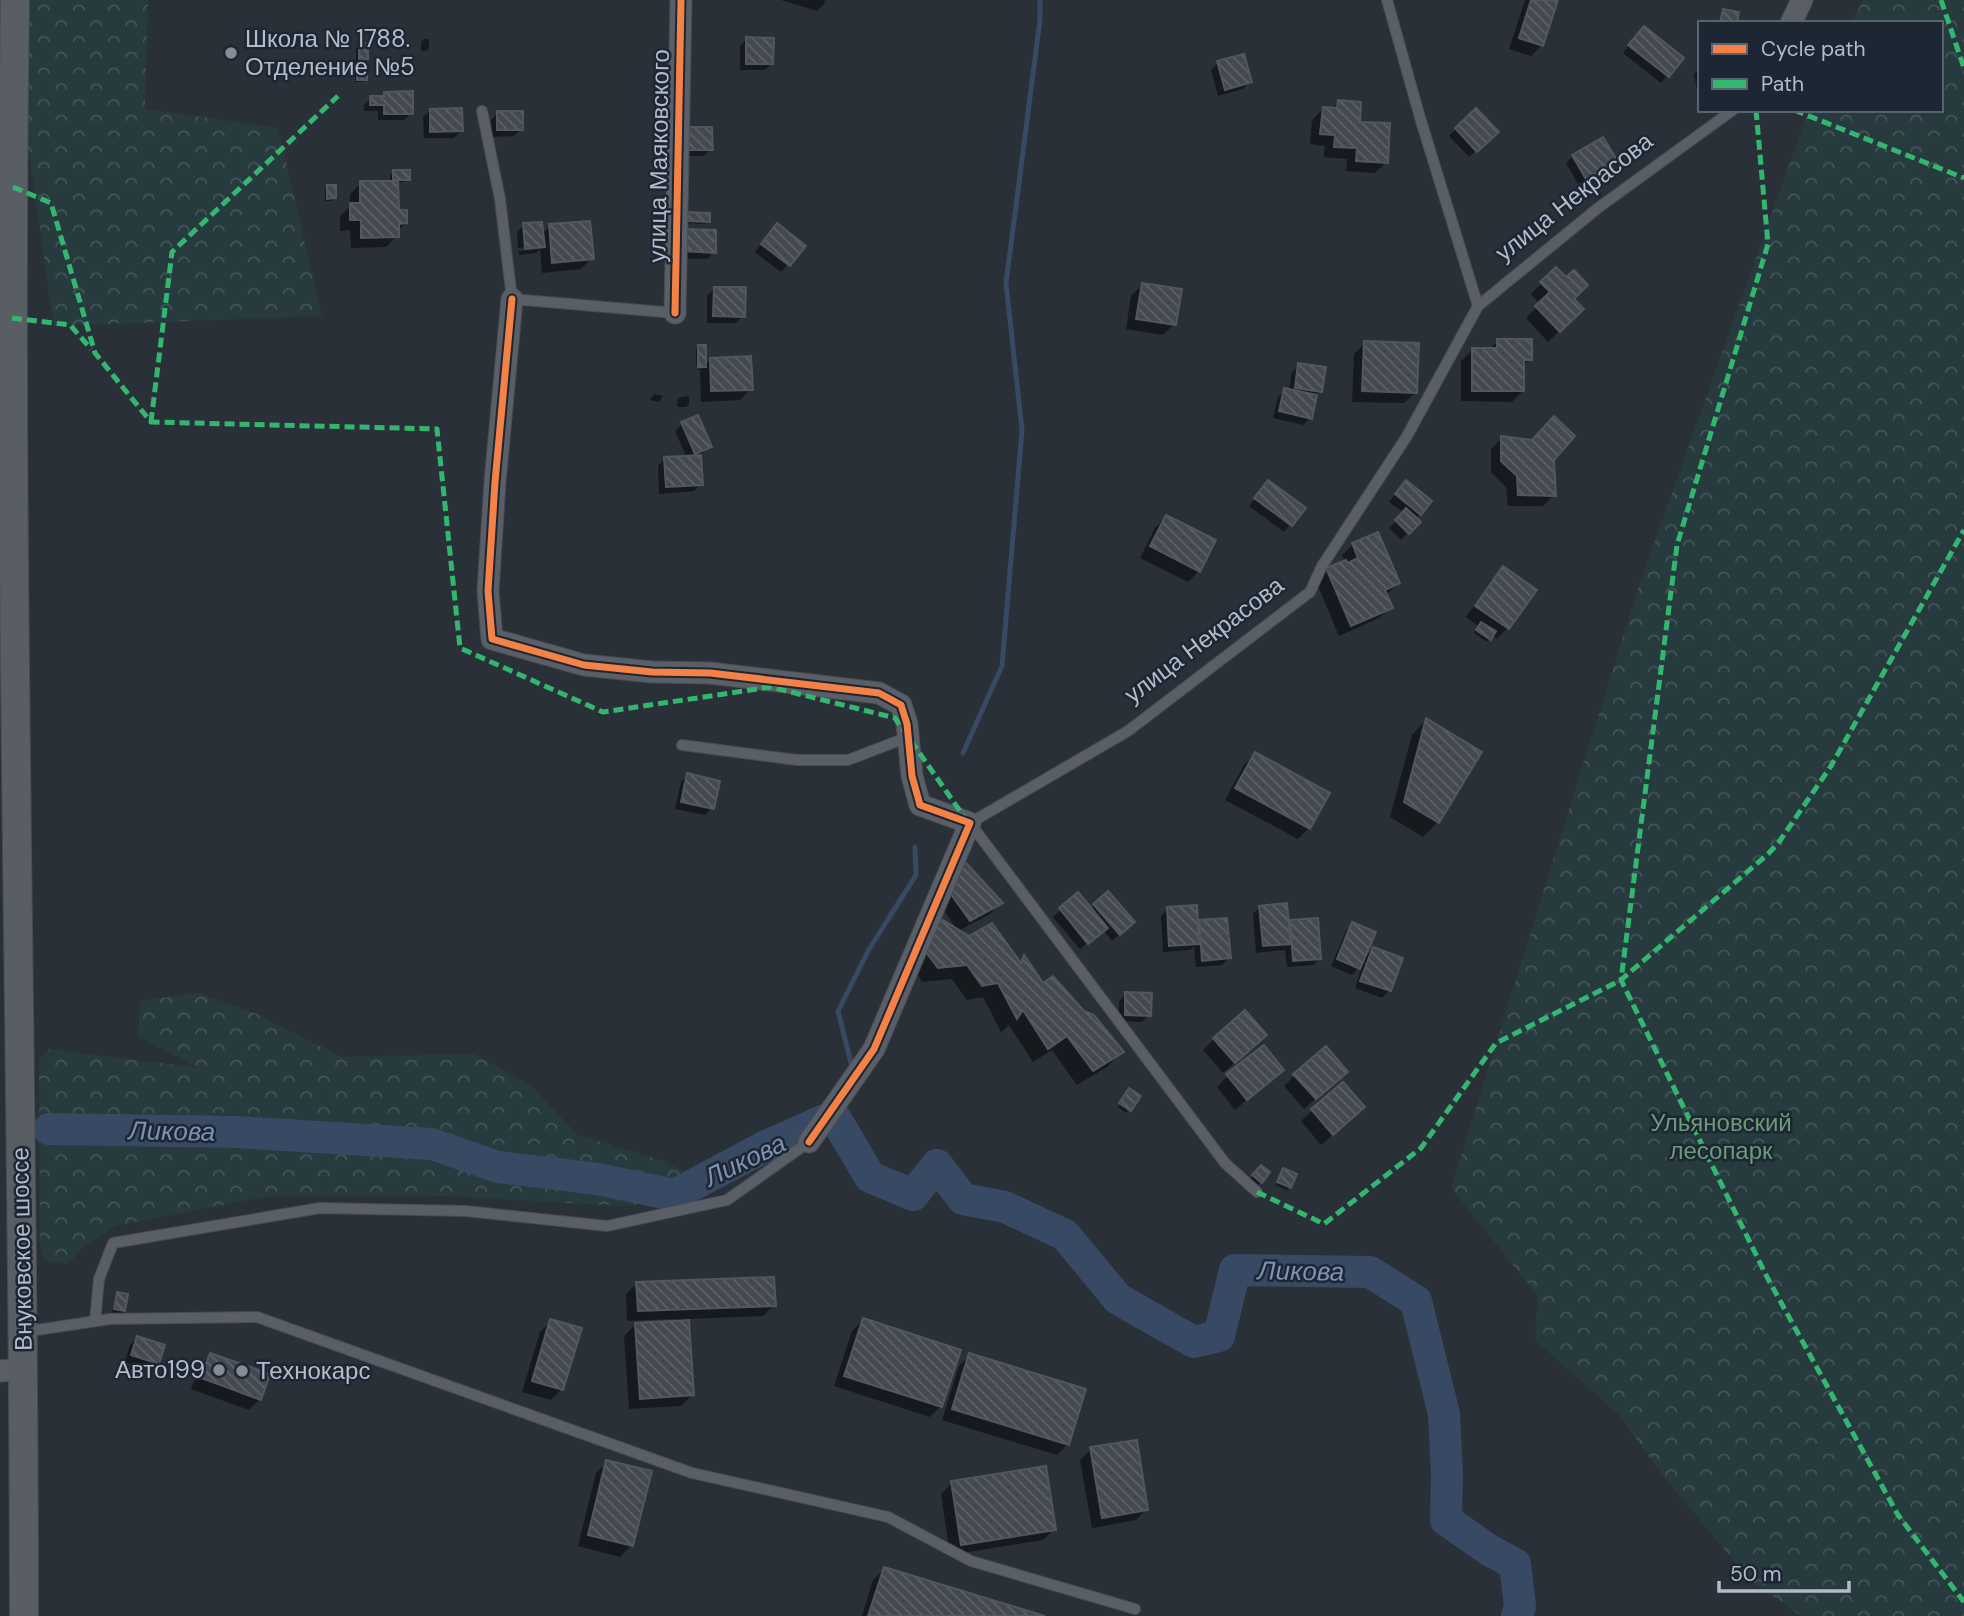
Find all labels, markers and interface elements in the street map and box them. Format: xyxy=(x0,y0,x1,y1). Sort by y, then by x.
legend xyxy=(1698,21,1943,112)
place label: Школа № 1788. Отделение №5 xyxy=(245,23,415,82)
text: Cycle path xyxy=(1761,35,1866,63)
marker: Школа № 1788. Отделение №5 xyxy=(223,45,239,61)
street label: улица Маяковского xyxy=(641,49,676,263)
text: Path xyxy=(1761,70,1804,98)
street label: улица Некрасова xyxy=(1489,125,1659,268)
street label: улица Некрасова xyxy=(1118,569,1290,710)
park label: Ульяновский лесопарк xyxy=(1650,1107,1792,1166)
water label: Ликова xyxy=(126,1113,216,1149)
water label: Ликова xyxy=(697,1126,791,1195)
street label: Внуковское шоссе xyxy=(4,1147,39,1351)
water label: Ликова xyxy=(1255,1253,1345,1289)
place label: Авто199 xyxy=(115,1354,205,1385)
place label: Технокарс xyxy=(256,1355,370,1386)
marker: Авто199 xyxy=(211,1362,227,1378)
marker: Технокарс xyxy=(234,1363,250,1379)
scale bar xyxy=(1719,1550,1848,1594)
text: 50 m xyxy=(1730,1560,1781,1588)

